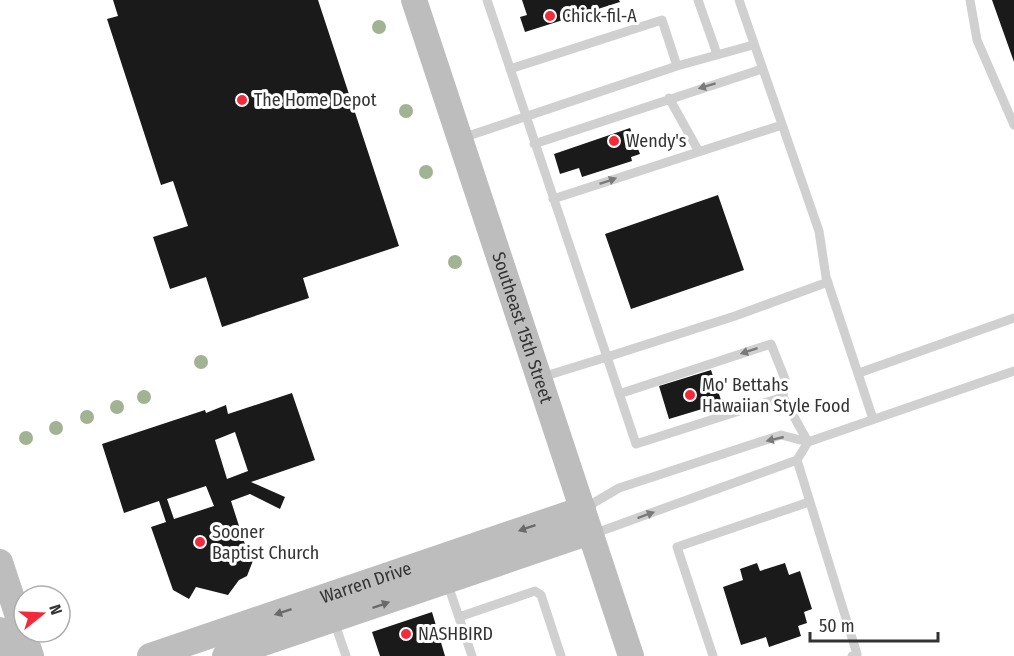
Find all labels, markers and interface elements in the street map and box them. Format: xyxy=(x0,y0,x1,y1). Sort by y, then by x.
place label: Chick-fil-A xyxy=(562,5,637,27)
marker: Chick-fil-A xyxy=(543,9,557,23)
one-way arrow xyxy=(698,82,716,91)
place label: The Home Depot xyxy=(254,89,377,111)
marker: The Home Depot xyxy=(235,93,249,107)
place label: Wendy's xyxy=(626,130,687,152)
marker: Wendy's xyxy=(607,134,621,148)
one-way arrow xyxy=(600,175,618,185)
street label: Southeast 15th Street xyxy=(487,249,558,406)
one-way arrow xyxy=(740,347,758,357)
place label: Mo' Bettahs Hawaiian Style Food xyxy=(702,374,850,417)
marker: Mo' Bettahs Hawaiian Style Food xyxy=(683,388,697,402)
one-way arrow xyxy=(766,434,784,444)
one-way arrow xyxy=(637,509,655,519)
place label: Sooner Baptist Church xyxy=(212,521,319,564)
one-way arrow xyxy=(518,524,536,534)
marker: Sooner Baptist Church xyxy=(193,535,207,549)
street label: Warren Drive xyxy=(318,557,414,608)
north arrow xyxy=(12,584,72,644)
one-way arrow xyxy=(372,599,390,609)
text: N xyxy=(45,602,66,617)
scale bar xyxy=(810,605,938,643)
one-way arrow xyxy=(274,607,292,617)
text: 50 m xyxy=(819,615,855,637)
place label: NASHBIRD xyxy=(418,623,493,645)
marker: NASHBIRD xyxy=(399,627,413,641)

